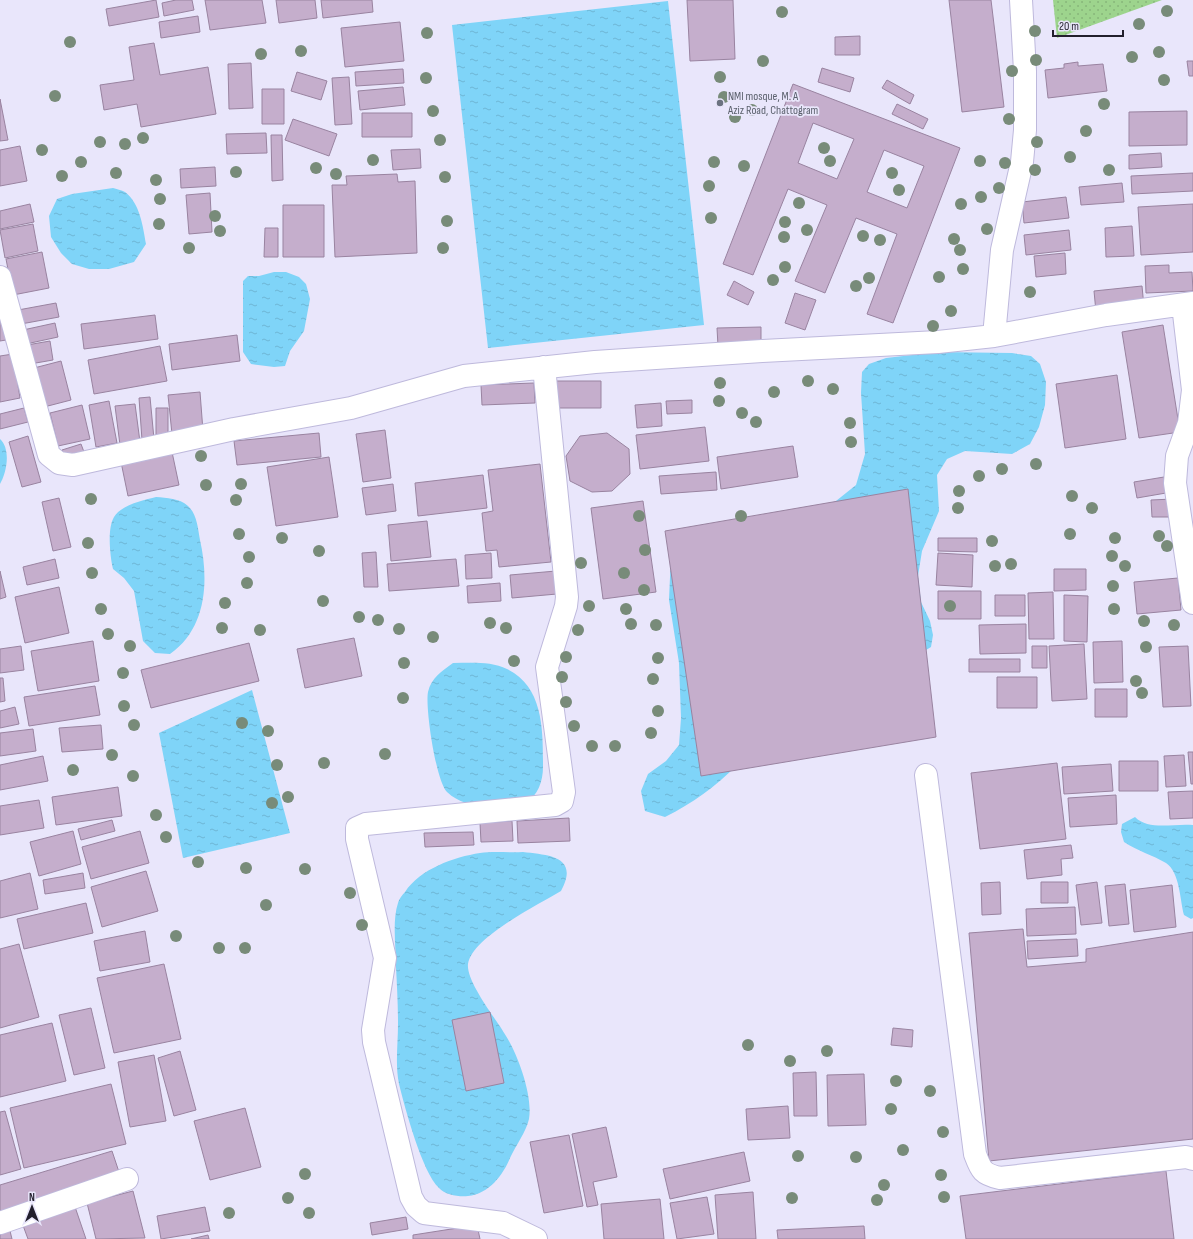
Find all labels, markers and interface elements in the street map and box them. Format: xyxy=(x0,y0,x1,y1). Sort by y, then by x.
scale bar xyxy=(1053,12,1123,38)
text: 20 m xyxy=(1059,19,1079,34)
place label: NMI mosque, M. A Aziz Road, Chattogram xyxy=(727,89,819,118)
marker: NMI mosque, M. A Aziz Road, Chattogram xyxy=(715,98,725,108)
north arrow xyxy=(12,1187,52,1227)
text: N xyxy=(29,1191,35,1204)

